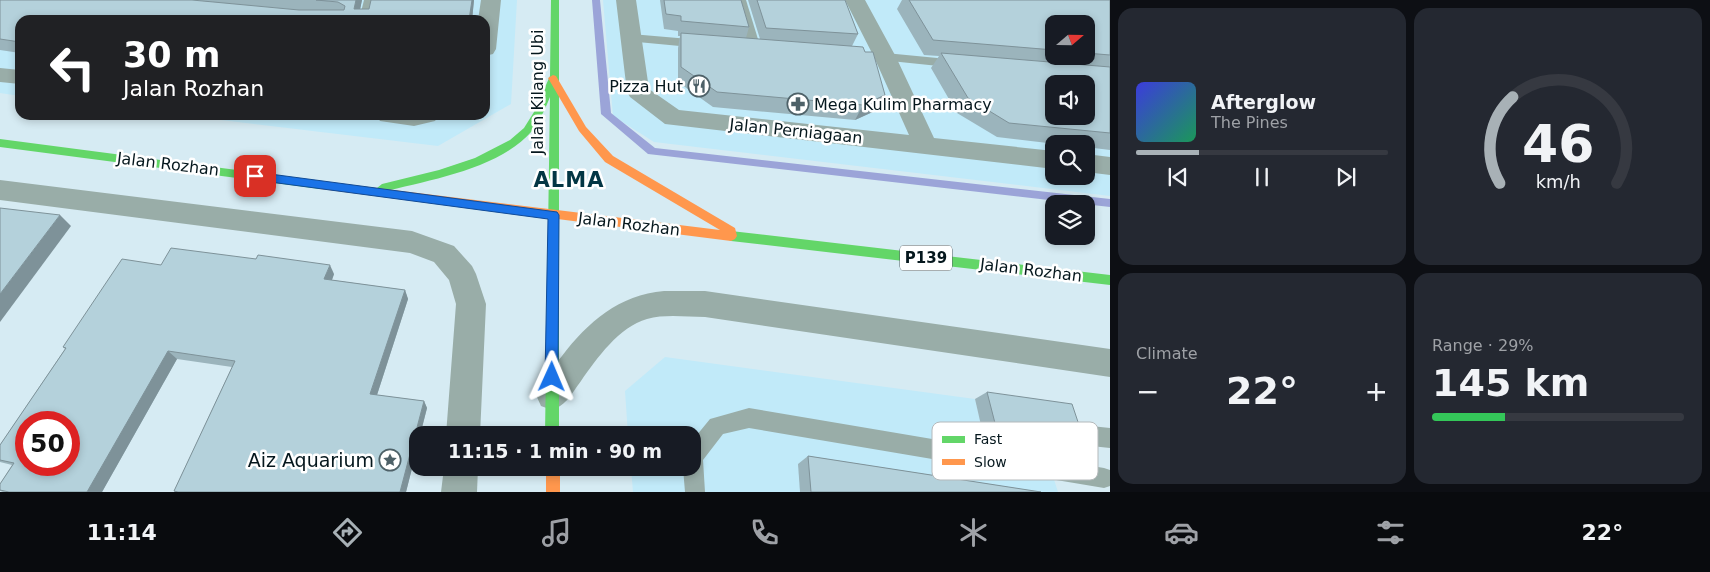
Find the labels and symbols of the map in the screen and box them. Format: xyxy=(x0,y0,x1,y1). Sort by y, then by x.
north arrow xyxy=(1045,15,1095,65)
street label: Jalan Kilang Ubi xyxy=(528,30,547,155)
restaurant icon: Pizza Hut xyxy=(687,74,711,98)
place label: Pizza Hut xyxy=(609,77,683,96)
pharmacy icon: Mega Kulim Pharmacy xyxy=(786,92,810,116)
place label: Mega Kulim Pharmacy xyxy=(814,95,992,114)
street label: Jalan Perniagaan xyxy=(728,114,863,147)
street label: Jalan Rozhan xyxy=(115,148,220,180)
pin xyxy=(234,155,276,197)
district label: ALMA xyxy=(534,168,604,192)
street label: Jalan Rozhan xyxy=(576,208,681,240)
road number: P139 xyxy=(900,246,952,270)
street label: Jalan Rozhan xyxy=(978,254,1083,286)
position arrow xyxy=(525,350,577,402)
speed limit sign: 50 xyxy=(15,411,80,476)
legend xyxy=(932,422,1098,480)
text: Fast xyxy=(974,431,1003,447)
place icon: Aiz Aquarium xyxy=(378,448,402,472)
place label: Aiz Aquarium xyxy=(248,449,374,471)
text: Slow xyxy=(974,454,1007,470)

